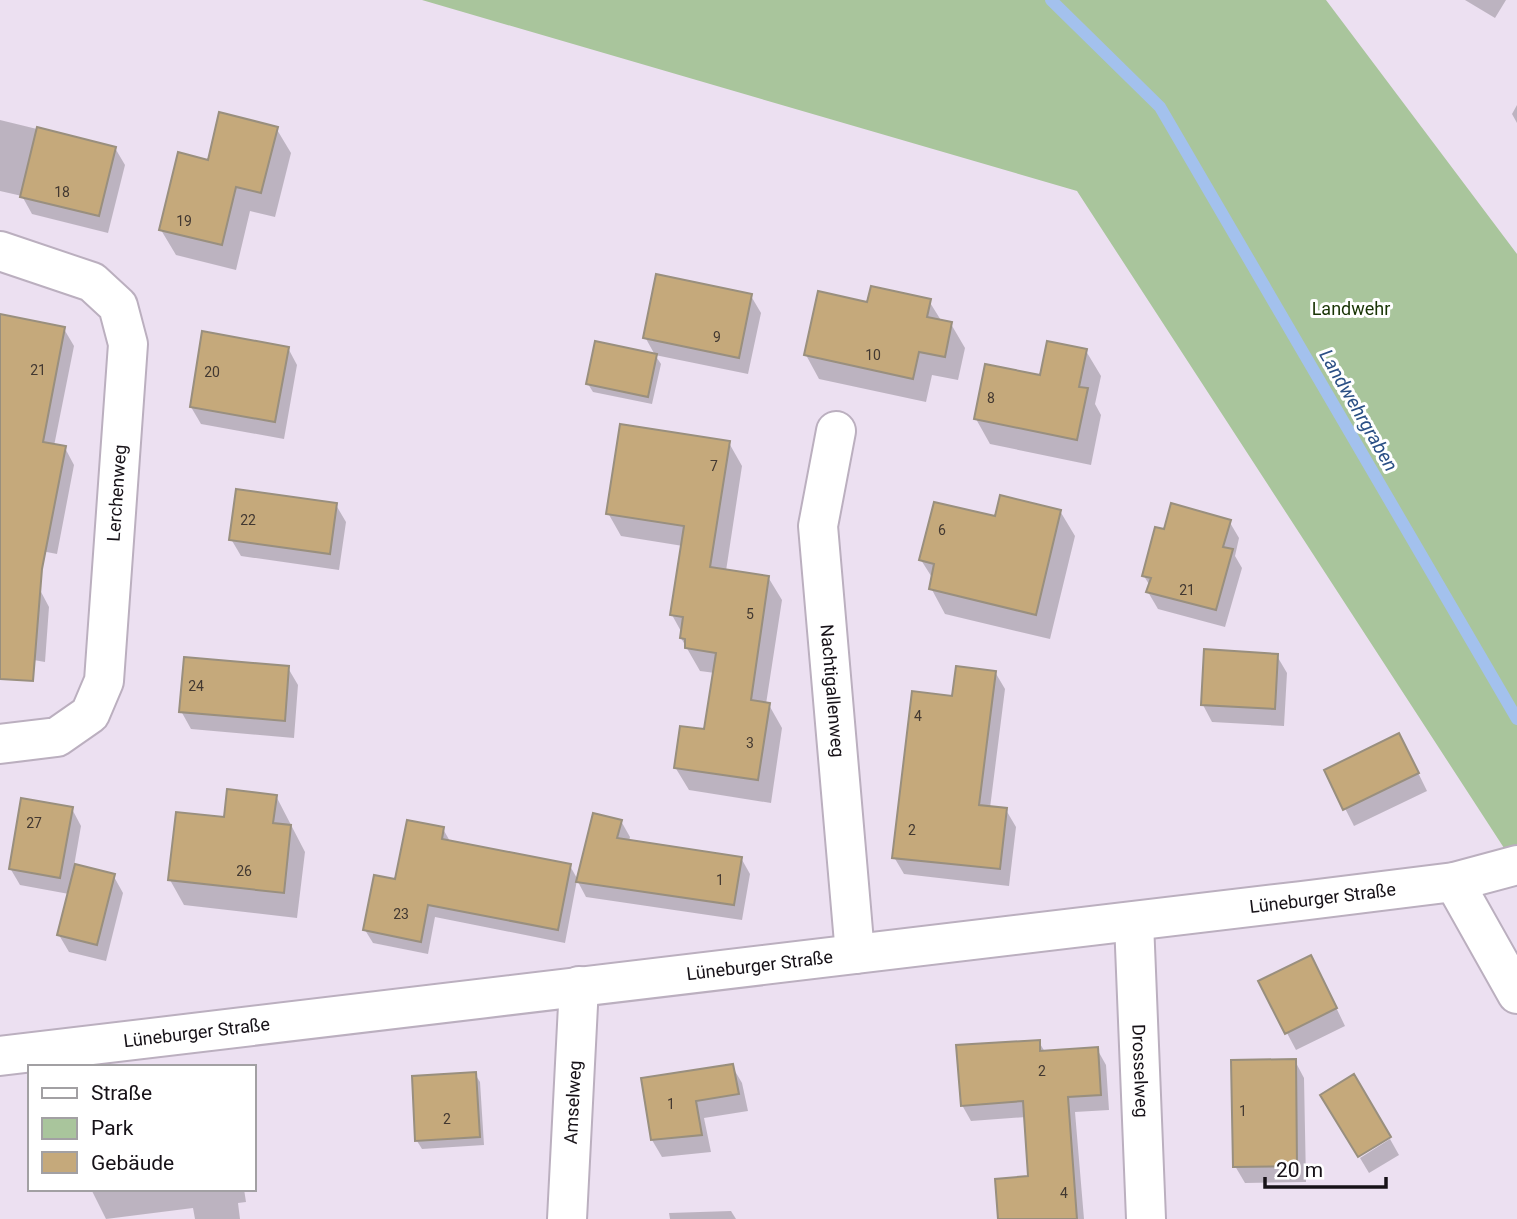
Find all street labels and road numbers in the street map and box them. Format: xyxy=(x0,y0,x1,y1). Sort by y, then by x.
street label: Lerchenweg xyxy=(103,444,130,542)
street label: Nachtigallenweg xyxy=(817,623,849,758)
street label: Lüneburger Straße xyxy=(1248,878,1397,917)
street label: Lüneburger Straße xyxy=(685,946,834,984)
street label: Lüneburger Straße xyxy=(122,1013,271,1051)
street label: Drosselweg xyxy=(1128,1024,1153,1118)
street label: Amselweg xyxy=(560,1060,585,1145)

